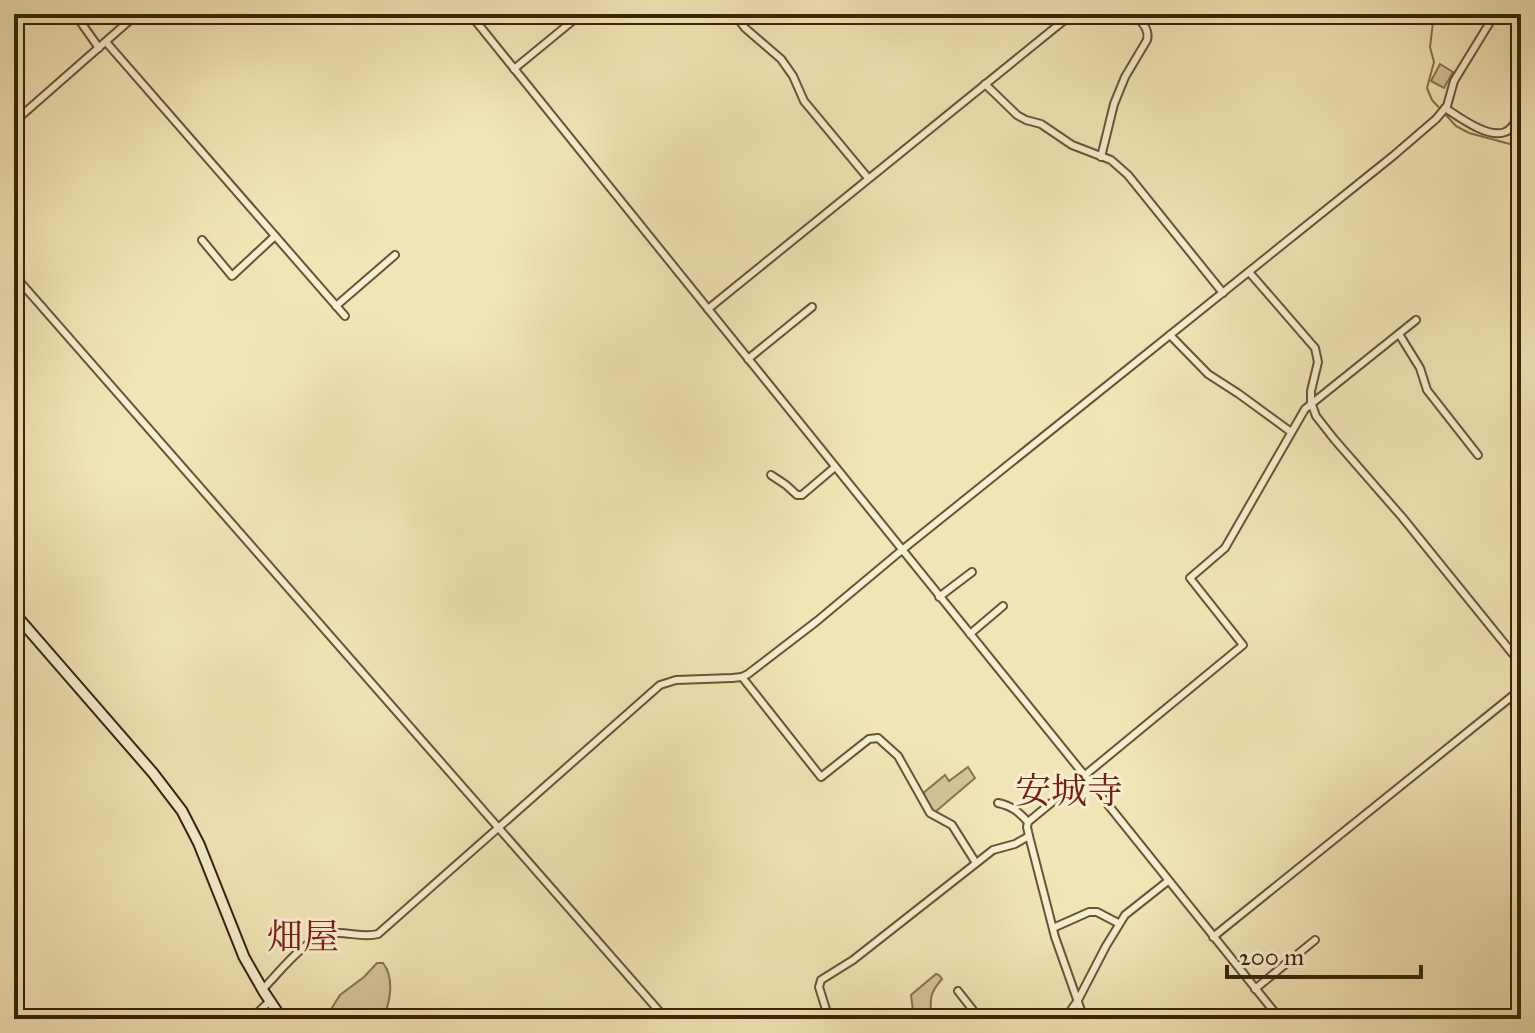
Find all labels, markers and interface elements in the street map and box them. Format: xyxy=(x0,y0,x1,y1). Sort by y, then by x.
district label: 安城寺 xyxy=(1015,769,1123,813)
district label: 畑屋 xyxy=(267,915,339,959)
scale bar xyxy=(1227,929,1421,979)
text: 200 m xyxy=(1239,942,1304,972)

